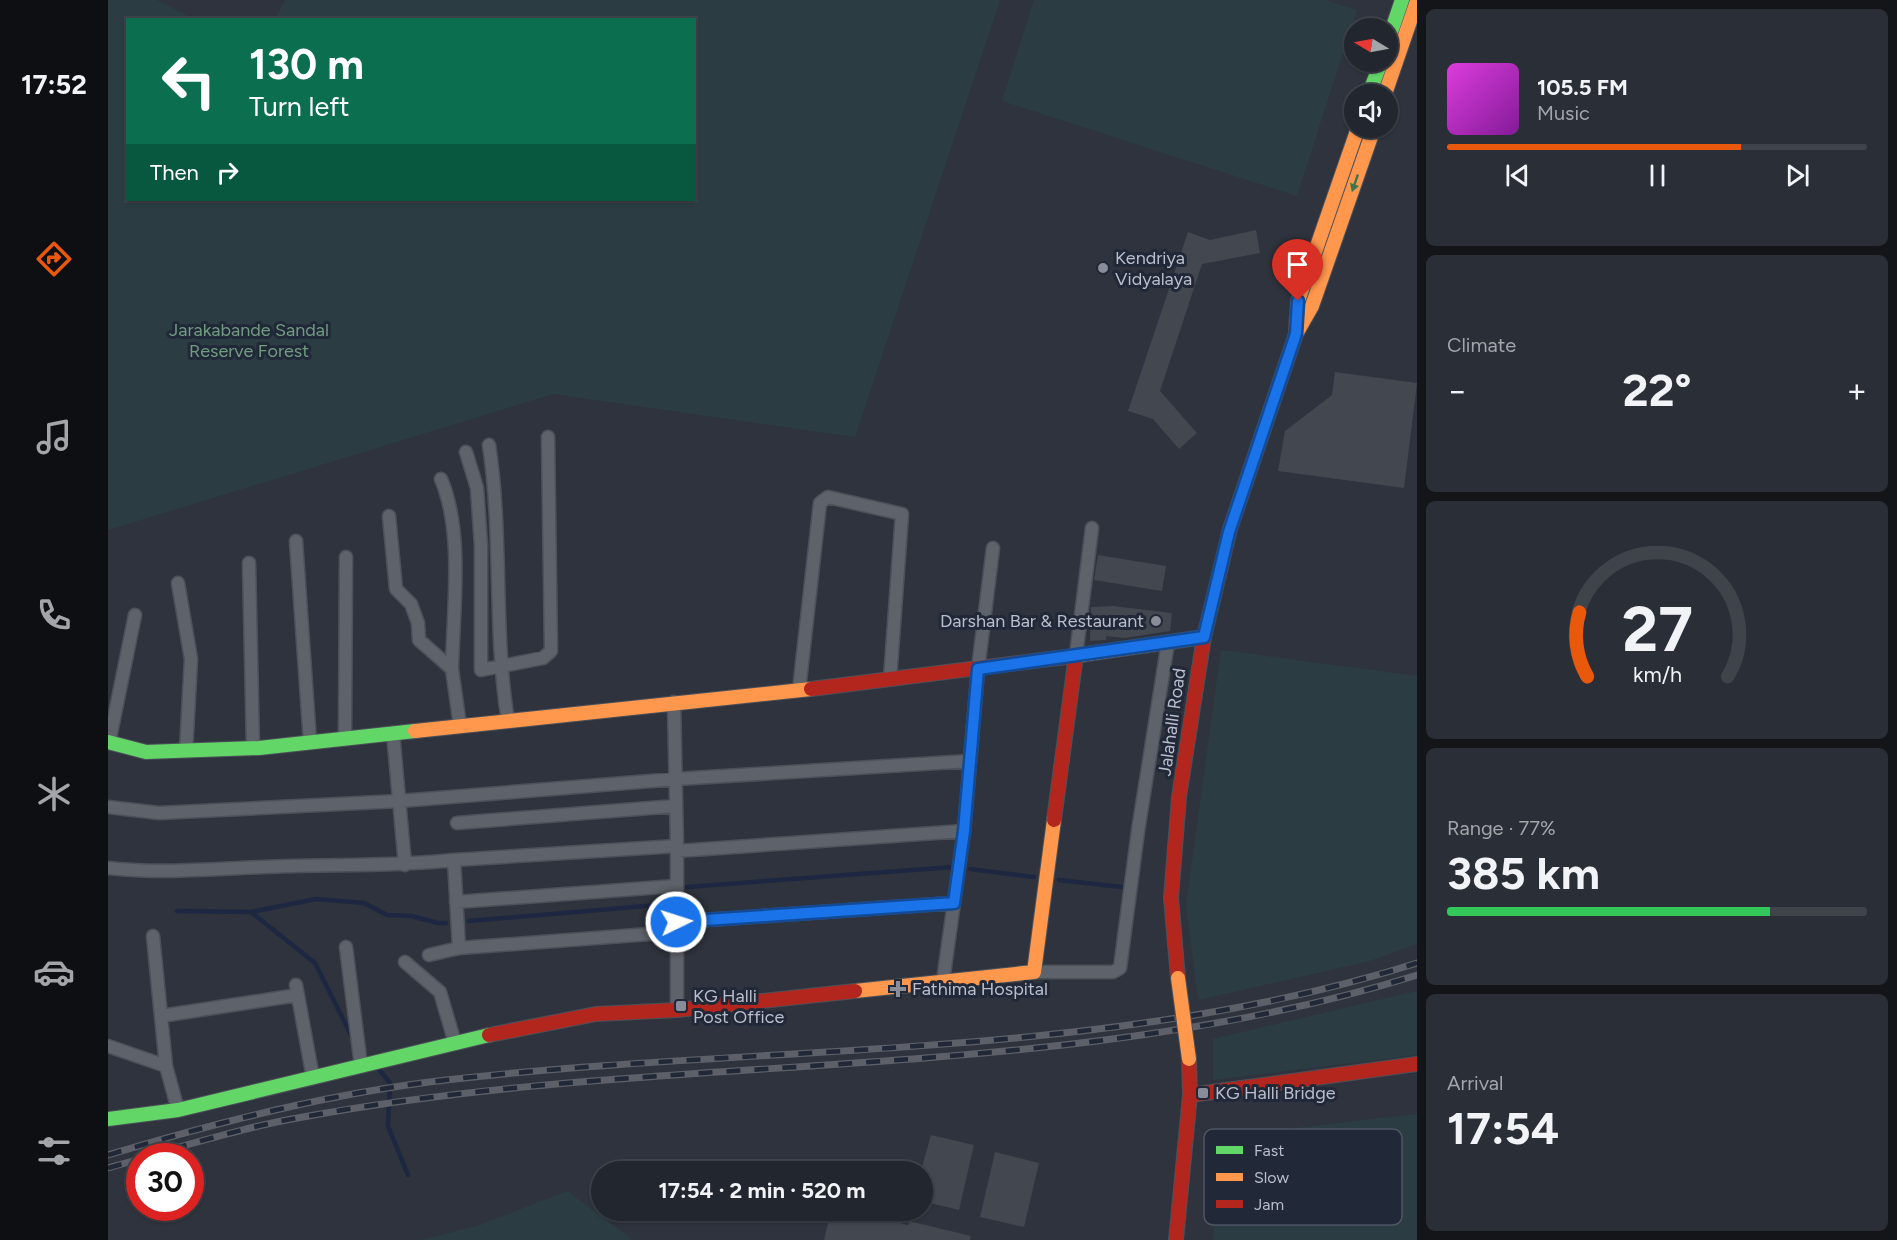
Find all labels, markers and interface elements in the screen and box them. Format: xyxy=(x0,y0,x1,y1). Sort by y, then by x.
north arrow xyxy=(1344,18,1398,72)
map controls xyxy=(1344,18,1398,138)
text: 130 m xyxy=(249,39,364,90)
icon: left xyxy=(150,42,228,120)
text: 17:52 xyxy=(21,68,87,101)
text: 105.5 FM xyxy=(1537,74,1628,101)
button: sound xyxy=(1344,84,1398,138)
text: Turn left xyxy=(249,90,349,123)
text: Music xyxy=(1537,101,1590,125)
icon: right xyxy=(211,156,244,189)
text: Then xyxy=(150,159,199,186)
icon: previous xyxy=(1501,159,1534,192)
icon: pause xyxy=(1641,159,1674,192)
icon: next xyxy=(1781,159,1814,192)
one-way arrow xyxy=(1349,174,1359,192)
icon: directions xyxy=(33,238,75,280)
pin xyxy=(1272,239,1323,301)
place label: Kendriya Vidyalaya xyxy=(1115,247,1192,290)
icon: arrive xyxy=(1281,248,1314,281)
marker: Kendriya Vidyalaya xyxy=(1096,261,1110,275)
park label: Jarakabande Sandal Reserve Forest xyxy=(169,319,329,362)
text: Climate xyxy=(1447,333,1516,357)
text: 22° xyxy=(1622,363,1692,417)
text: − xyxy=(1447,371,1468,410)
text: + xyxy=(1846,371,1867,410)
icon: music xyxy=(33,416,75,458)
text: 27 xyxy=(1622,592,1692,667)
icon: phone xyxy=(33,594,75,636)
place label: Darshan Bar & Restaurant xyxy=(940,610,1144,632)
marker: Darshan Bar & Restaurant xyxy=(1149,614,1163,628)
text: km/h xyxy=(1633,662,1681,687)
street label: Jalahalli Road xyxy=(1154,667,1190,777)
icon: climate xyxy=(33,773,75,815)
text: Range · 77% xyxy=(1447,816,1556,840)
text: 385 km xyxy=(1447,846,1600,900)
position arrow xyxy=(644,890,708,954)
icon: car xyxy=(33,951,75,993)
place label: Fathima Hospital xyxy=(912,978,1048,1000)
marker: Fathima Hospital xyxy=(889,980,907,998)
place label: KG Halli Post Office xyxy=(693,985,784,1028)
marker: KG Halli Post Office xyxy=(674,999,688,1013)
text: Arrival xyxy=(1447,1071,1503,1095)
place label: KG Halli Bridge xyxy=(1215,1082,1336,1104)
marker: KG Halli Bridge xyxy=(1196,1086,1210,1100)
text: 17:54 xyxy=(1447,1101,1559,1155)
legend xyxy=(1204,1129,1402,1225)
icon: filters xyxy=(33,1130,75,1172)
text: Fast xyxy=(1254,1141,1284,1160)
speed limit sign: 30 xyxy=(126,1143,204,1221)
text: Slow xyxy=(1254,1168,1289,1187)
text: 17:54 · 2 min · 520 m xyxy=(659,1177,865,1204)
text: Jam xyxy=(1254,1195,1284,1214)

